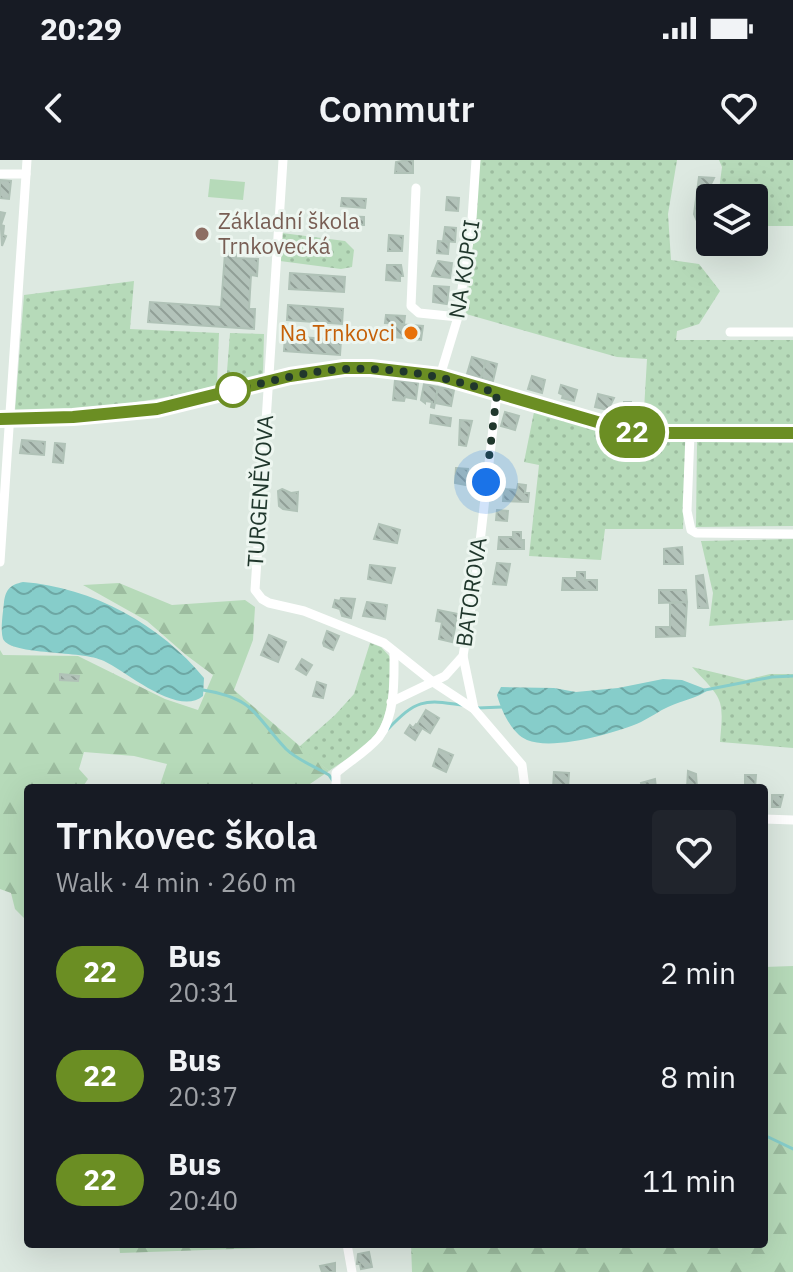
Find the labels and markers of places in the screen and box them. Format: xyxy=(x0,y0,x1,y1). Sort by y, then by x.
place label: Základní škola Trnkovecká xyxy=(218,206,360,260)
marker: Základní škola Trnkovecká xyxy=(193,225,211,243)
place label: Na Trnkovci xyxy=(280,318,395,347)
marker: Na Trnkovci xyxy=(402,324,420,342)
unlabelled marker xyxy=(216,373,250,407)

